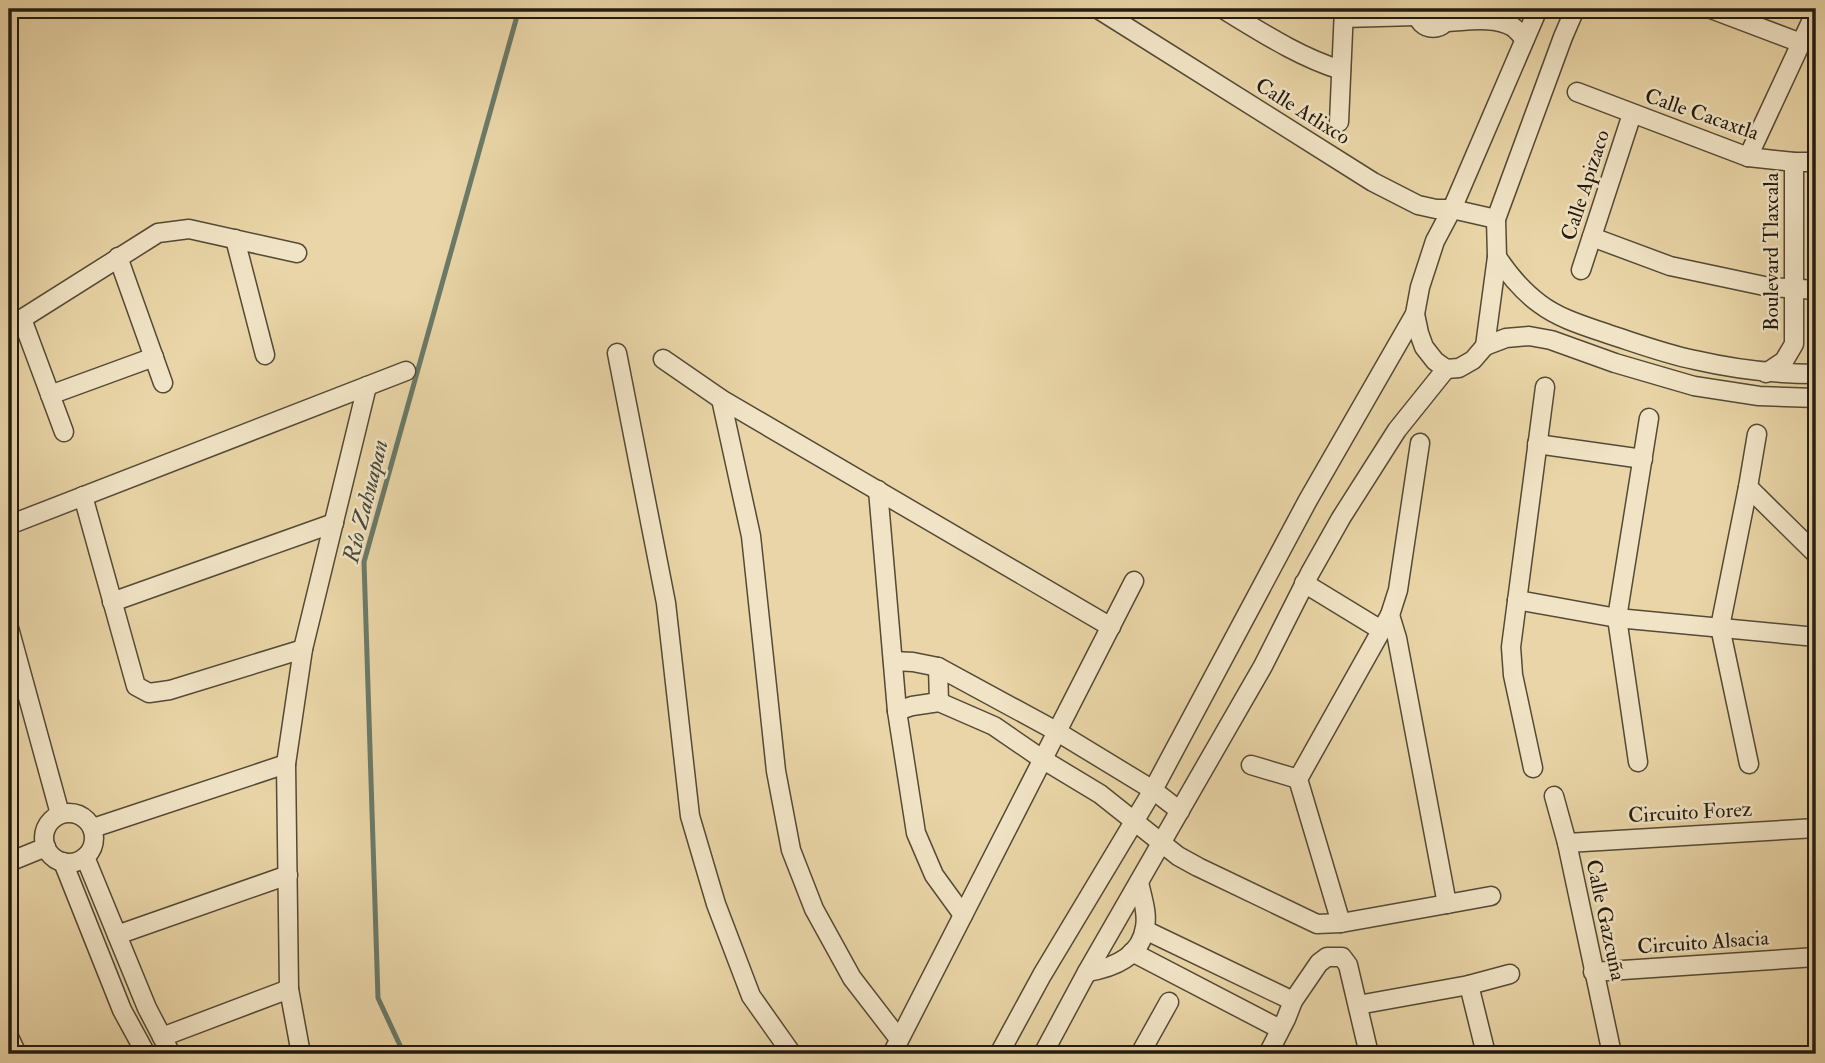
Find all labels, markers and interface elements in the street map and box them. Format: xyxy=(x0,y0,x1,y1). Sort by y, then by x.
street label: Calle Atlixco xyxy=(1250,72,1355,151)
street label: Calle Cacaxtla xyxy=(1641,82,1763,147)
street label: Calle Apizaco xyxy=(1555,127,1616,244)
street label: Boulevard Tlaxcala xyxy=(1758,172,1785,331)
water label: Río Zahuapan xyxy=(336,437,395,567)
street label: Circuito Forez xyxy=(1627,796,1753,829)
street label: Calle Gazcuña xyxy=(1580,857,1632,983)
street label: Circuito Alsacia xyxy=(1636,924,1770,961)

